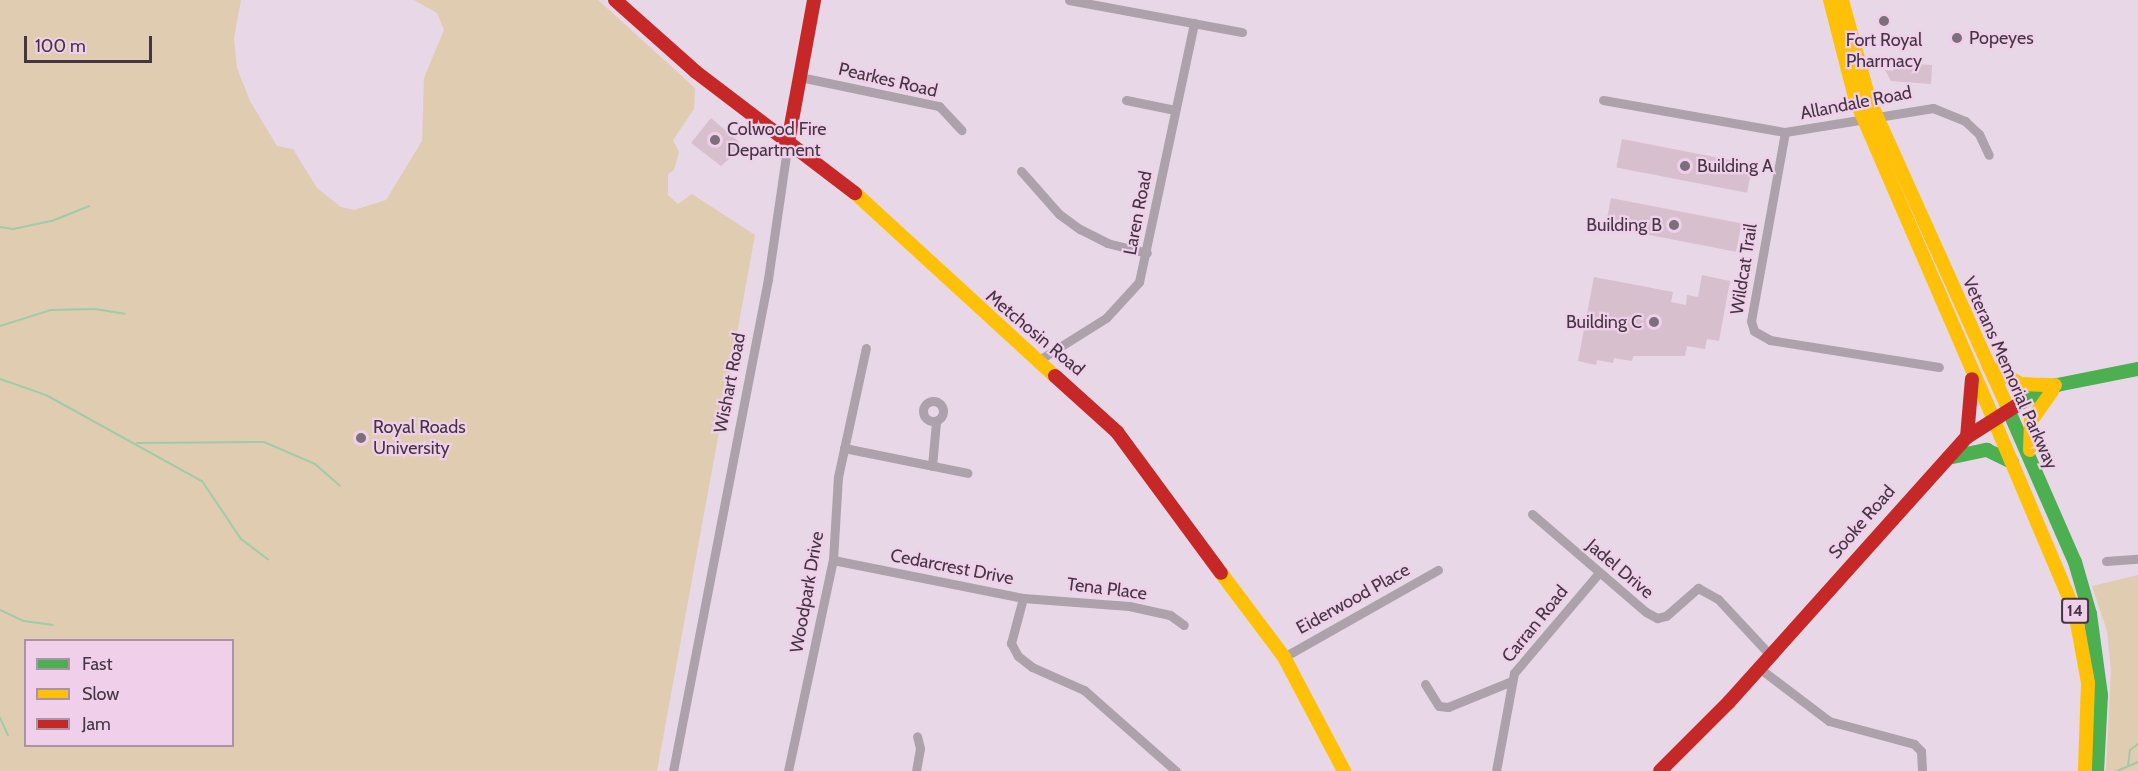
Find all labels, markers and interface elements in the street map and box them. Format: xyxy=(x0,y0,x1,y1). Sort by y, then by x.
marker: Fort Royal Pharmacy xyxy=(1877,14,1891,28)
scale bar xyxy=(27,24,154,62)
place label: Popeyes xyxy=(1969,27,2034,49)
place label: Fort Royal Pharmacy xyxy=(1846,30,1922,72)
marker: Popeyes xyxy=(1950,31,1964,45)
text: 100 m xyxy=(35,35,86,57)
street label: Pearkes Road xyxy=(836,58,940,102)
street label: Allandale Road xyxy=(1798,82,1914,124)
place label: Colwood Fire Department xyxy=(727,119,826,162)
marker: Colwood Fire Department xyxy=(708,133,722,147)
place label: Building A xyxy=(1697,155,1773,177)
marker: Building A xyxy=(1678,159,1692,173)
street label: Laren Road xyxy=(1119,169,1157,257)
place label: Building B xyxy=(1586,214,1662,236)
marker: Building B xyxy=(1667,218,1681,232)
street label: Wildcat Trail xyxy=(1726,222,1762,316)
street label: Veterans Memorial Parkway xyxy=(1958,273,2062,473)
street label: Metchosin Road xyxy=(981,286,1089,380)
place label: Building C xyxy=(1566,311,1642,333)
marker: Building C xyxy=(1647,315,1661,329)
street label: Wishart Road xyxy=(710,331,750,435)
place label: Royal Roads University xyxy=(373,417,466,460)
marker: Royal Roads University xyxy=(354,431,368,445)
street label: Sooke Road xyxy=(1824,481,1900,563)
street label: Woodpark Drive xyxy=(786,530,828,654)
street label: Jadel Drive xyxy=(1582,535,1658,603)
street label: Cedarcrest Drive xyxy=(889,544,1015,590)
street label: Eiderwood Place xyxy=(1293,559,1413,639)
street label: Tena Place xyxy=(1066,573,1148,605)
street label: Carran Road xyxy=(1497,581,1573,667)
road number: 14 xyxy=(2060,598,2090,624)
legend xyxy=(24,639,234,747)
text: Fast xyxy=(82,653,113,675)
text: Slow xyxy=(82,683,119,705)
text: Jam xyxy=(82,713,111,735)

